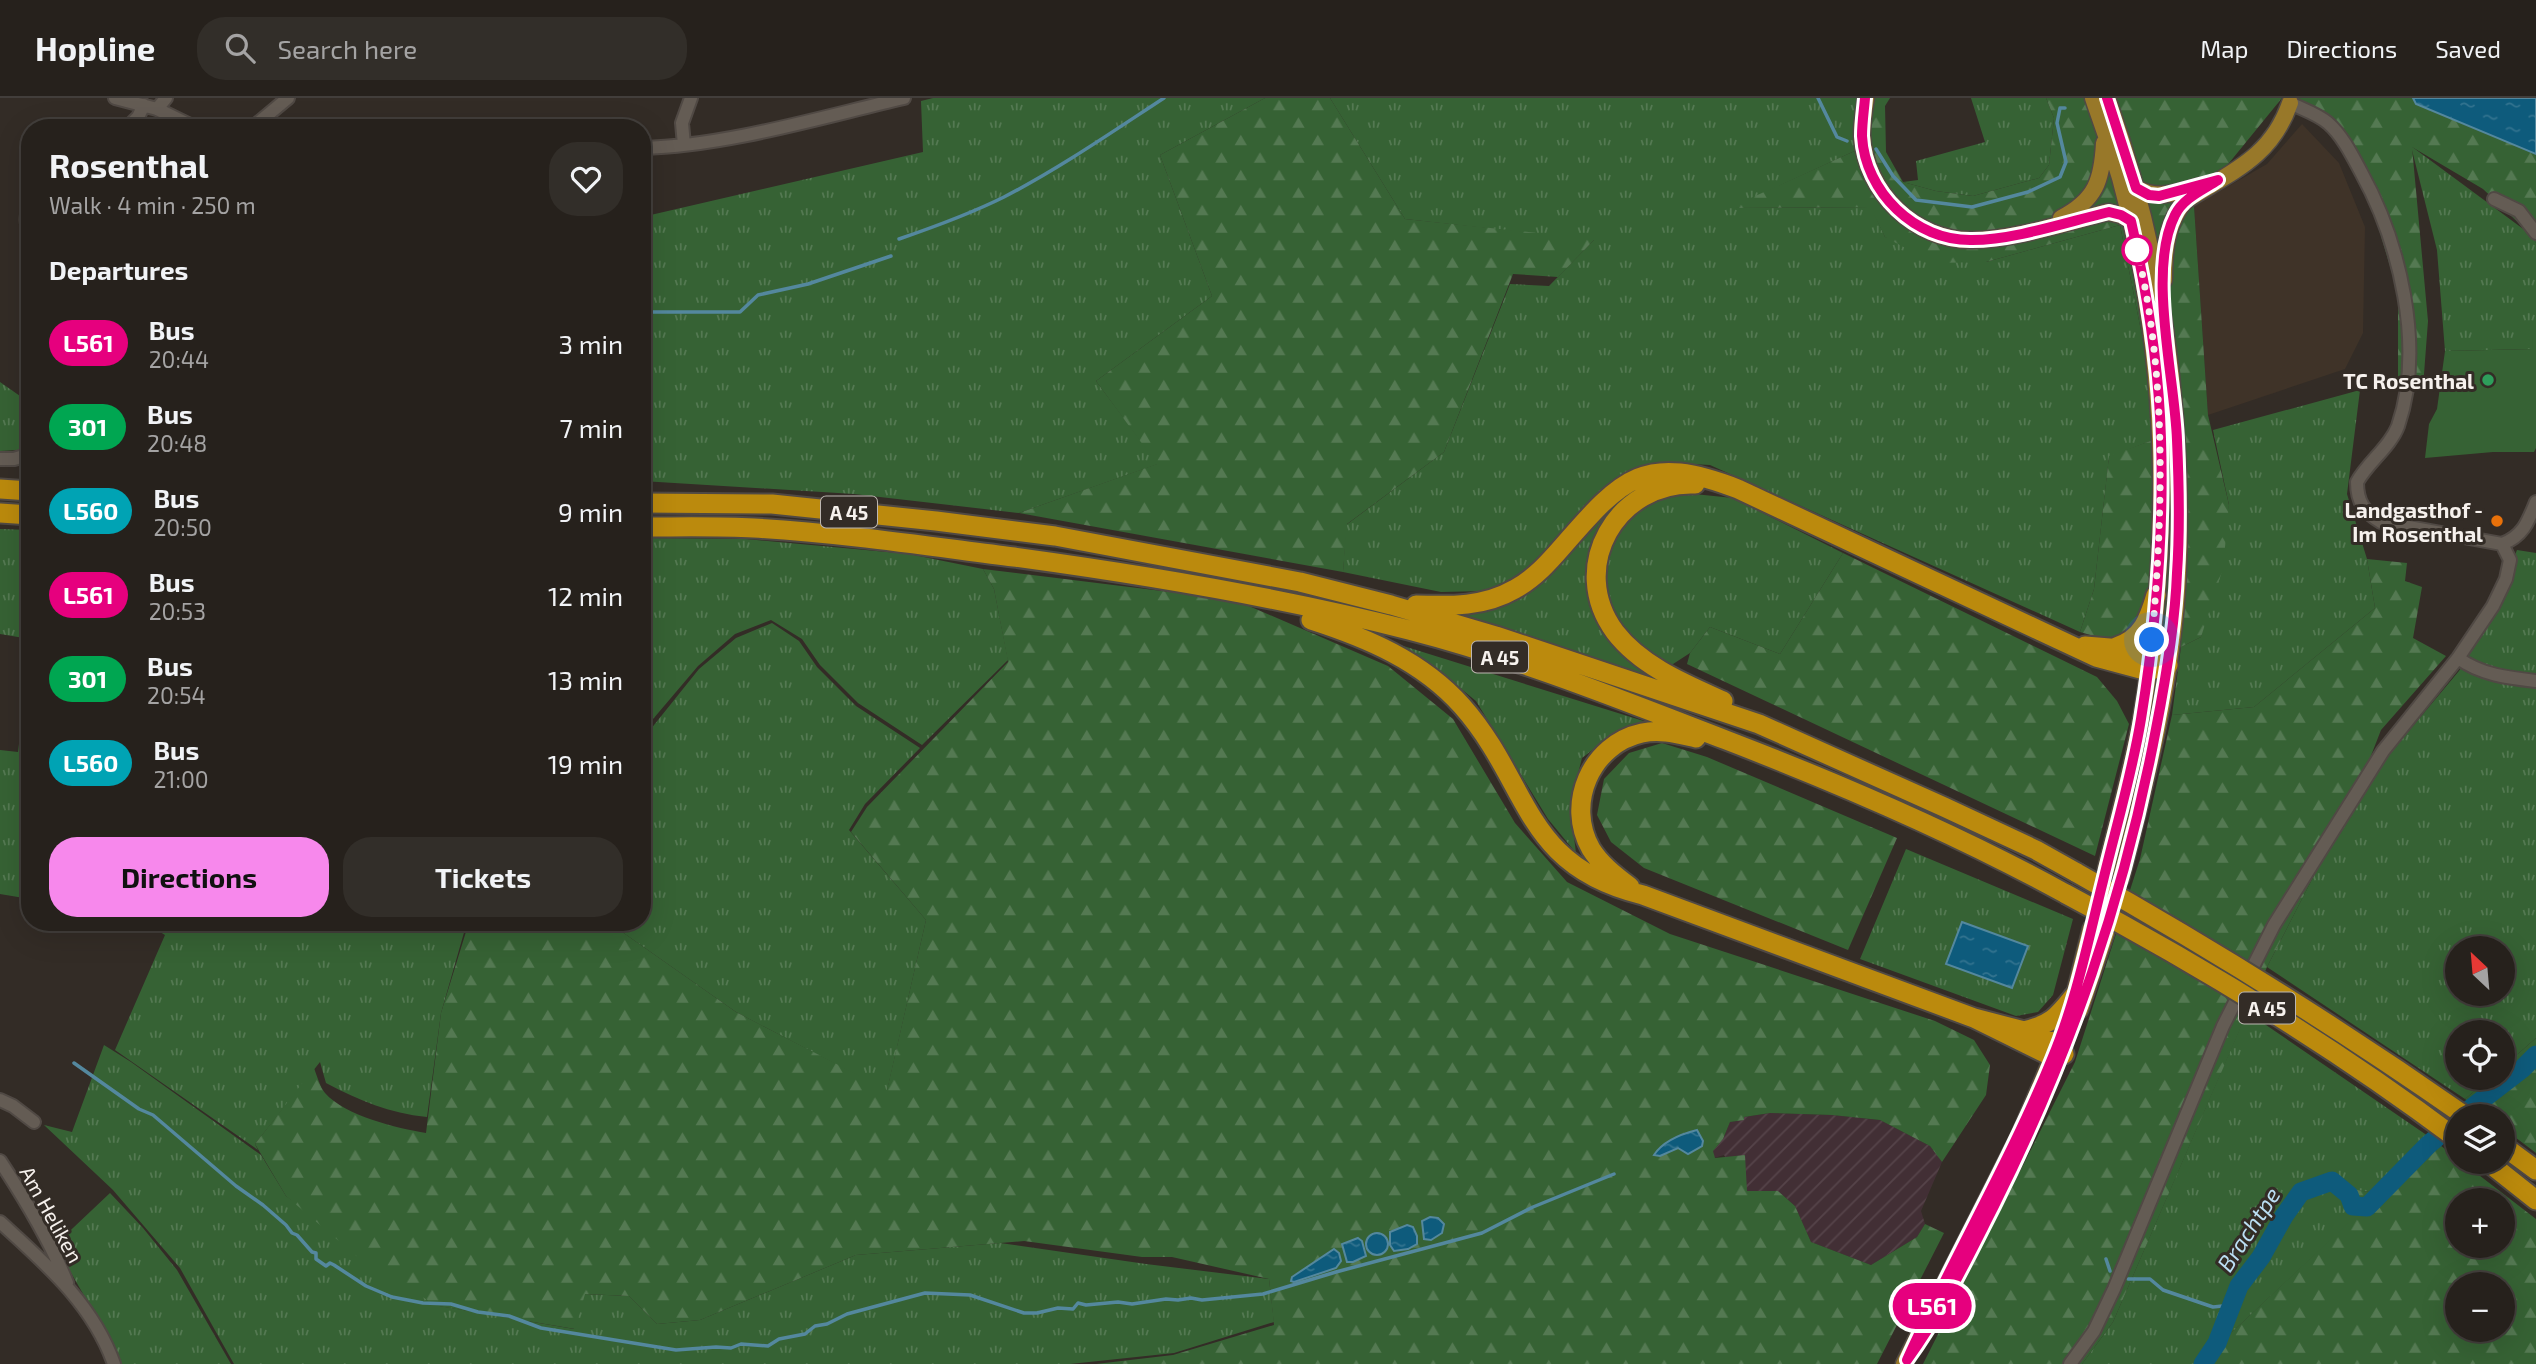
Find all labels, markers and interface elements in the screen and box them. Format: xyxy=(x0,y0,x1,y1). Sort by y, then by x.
search box xyxy=(197,17,687,80)
text: Hopline xyxy=(35,28,155,68)
icon: search xyxy=(221,29,259,67)
text: Search here xyxy=(277,33,417,64)
text: Map xyxy=(2200,34,2248,63)
text: Directions xyxy=(2286,34,2397,63)
text: Saved xyxy=(2435,34,2501,63)
button: heart xyxy=(549,142,623,216)
text: Rosenthal xyxy=(49,145,209,185)
text: Walk · 4 min · 250 m xyxy=(49,191,256,219)
unlabelled marker xyxy=(2122,235,2152,265)
text: Departures xyxy=(49,254,188,285)
text: Bus xyxy=(149,314,195,345)
text: L561 xyxy=(63,328,114,357)
text: 3 min xyxy=(558,328,623,359)
text: 20:44 xyxy=(149,345,209,373)
place label: TC Rosenthal xyxy=(2343,368,2474,393)
marker: TC Rosenthal xyxy=(2480,372,2496,388)
text: Bus xyxy=(147,398,193,429)
text: 301 xyxy=(68,412,107,441)
text: 7 min xyxy=(560,412,623,443)
text: 20:48 xyxy=(147,429,207,457)
text: Bus xyxy=(153,482,199,513)
text: L560 xyxy=(63,496,118,525)
text: 9 min xyxy=(558,496,623,527)
road number: A 45 xyxy=(821,496,877,528)
place label: Landgasthof - Im Rosenthal xyxy=(2344,497,2483,546)
text: 20:50 xyxy=(153,513,212,541)
marker: Landgasthof - Im Rosenthal xyxy=(2489,513,2505,529)
text: Bus xyxy=(149,566,195,597)
text: L561 xyxy=(63,580,114,609)
text: 12 min xyxy=(548,580,623,611)
text: 20:53 xyxy=(149,597,206,625)
your location xyxy=(2134,622,2169,657)
road number: A 45 xyxy=(1472,642,1528,672)
text: Bus xyxy=(147,650,193,681)
text: 301 xyxy=(68,664,107,693)
text: 13 min xyxy=(548,664,623,695)
text: 20:54 xyxy=(147,681,206,709)
text: Bus xyxy=(153,734,199,765)
text: L560 xyxy=(63,748,118,777)
text: 19 min xyxy=(548,748,623,779)
text: 21:00 xyxy=(153,765,209,793)
button: Directions xyxy=(49,837,329,917)
button: Tickets xyxy=(343,837,623,917)
north arrow xyxy=(2445,936,2515,1006)
map controls xyxy=(2445,936,2515,1342)
road number: A 45 xyxy=(2239,992,2295,1024)
button: locate xyxy=(2445,1020,2515,1090)
button: layers xyxy=(2445,1104,2515,1174)
street label: Am Heliken xyxy=(15,1161,89,1267)
water label: Brachtpe xyxy=(2210,1182,2286,1276)
button: + xyxy=(2445,1188,2515,1258)
button: − xyxy=(2445,1272,2515,1342)
line badge: L561 xyxy=(1883,1283,1981,1329)
text: L561 xyxy=(1907,1291,1957,1320)

